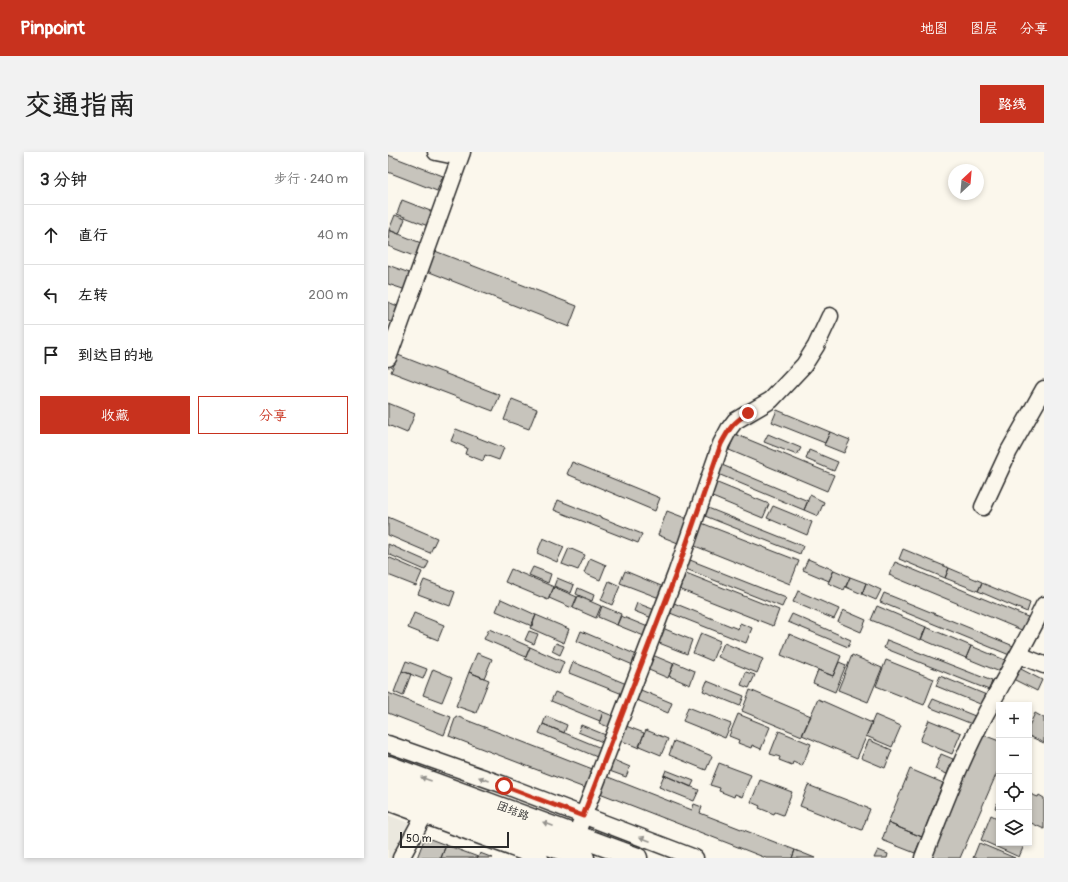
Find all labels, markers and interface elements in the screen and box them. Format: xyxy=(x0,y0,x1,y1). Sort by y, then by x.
text: Pinpoint xyxy=(20,16,85,40)
text: 地图 xyxy=(920,20,948,37)
text: 图层 xyxy=(970,20,998,37)
text: 分享 xyxy=(1020,20,1048,37)
button: 路线 xyxy=(980,85,1044,123)
text: 交通指南 xyxy=(24,88,136,123)
north arrow xyxy=(948,164,984,200)
text: 3 分钟 xyxy=(40,169,87,190)
text: 步行 · 240 m xyxy=(274,171,348,187)
icon: ahead xyxy=(40,224,62,246)
text: 直行 xyxy=(78,226,108,245)
text: 40 m xyxy=(317,227,348,243)
icon: left xyxy=(40,284,62,306)
text: 左转 xyxy=(78,286,108,305)
text: 200 m xyxy=(309,287,348,303)
icon: arrive xyxy=(40,344,62,366)
text: 到达目的地 xyxy=(78,346,153,365)
button: 收藏 xyxy=(40,396,190,434)
button: 分享 xyxy=(198,396,348,434)
route end xyxy=(739,404,757,422)
map controls xyxy=(996,702,1032,846)
button: + xyxy=(996,702,1032,738)
button: − xyxy=(996,738,1032,774)
button: locate xyxy=(996,774,1032,810)
one-way arrow xyxy=(478,775,490,781)
one-way arrow xyxy=(419,776,431,782)
route start xyxy=(495,777,513,795)
street label: 团结路 xyxy=(495,799,531,823)
button: layers xyxy=(996,810,1032,846)
one-way arrow xyxy=(541,821,553,827)
scale bar xyxy=(400,830,509,849)
text: 50 m xyxy=(406,832,432,845)
one-way arrow xyxy=(639,836,651,842)

